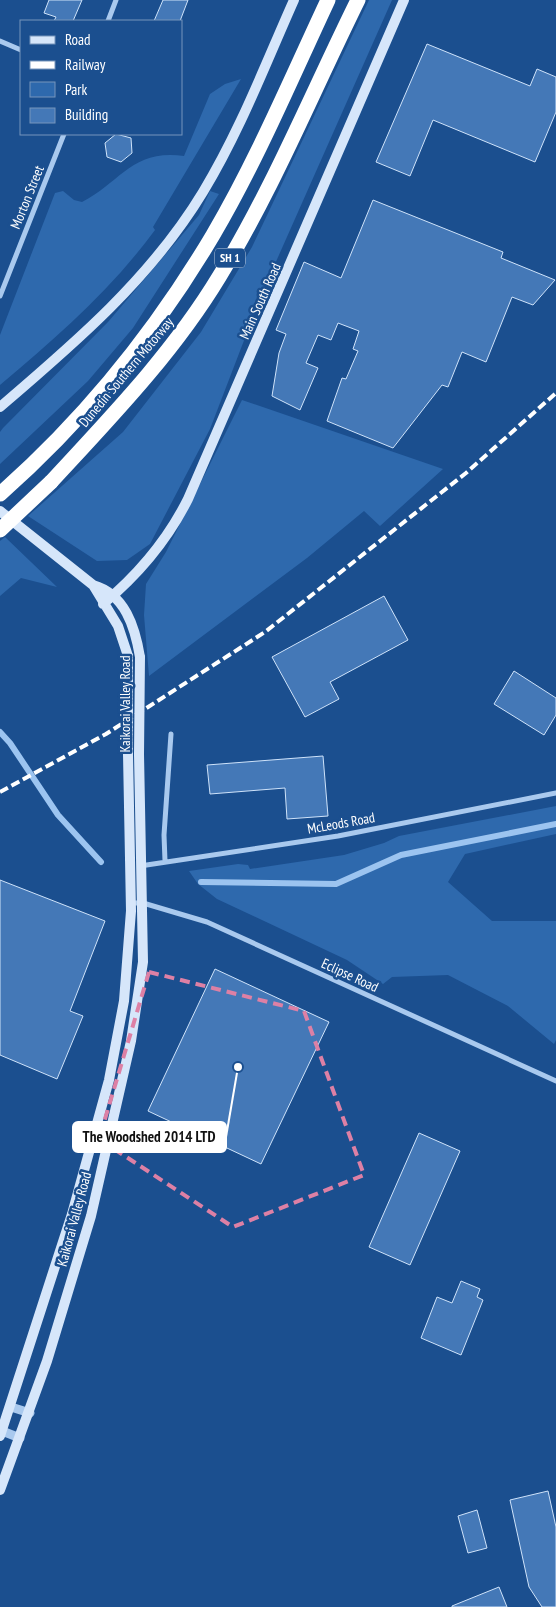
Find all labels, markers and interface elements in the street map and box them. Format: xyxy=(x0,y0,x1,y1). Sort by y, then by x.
legend xyxy=(20,20,182,135)
text: Road xyxy=(65,30,91,49)
text: Railway xyxy=(65,55,106,74)
text: Park xyxy=(65,80,87,99)
text: Building xyxy=(65,105,108,124)
street label: Morton Street xyxy=(6,162,48,231)
road number: SH 1 xyxy=(215,248,245,268)
street label: Main South Road xyxy=(235,260,285,342)
street label: Dunedin Southern Motorway xyxy=(75,313,178,431)
street label: Kaikorai Valley Road xyxy=(116,656,134,752)
street label: McLeods Road xyxy=(306,808,376,838)
street label: Eclipse Road xyxy=(319,954,381,996)
callout: The Woodshed 2014 LTD xyxy=(73,1122,226,1152)
text: The Woodshed 2014 LTD xyxy=(83,1127,215,1146)
street label: Kaikorai Valley Road xyxy=(53,1170,95,1268)

